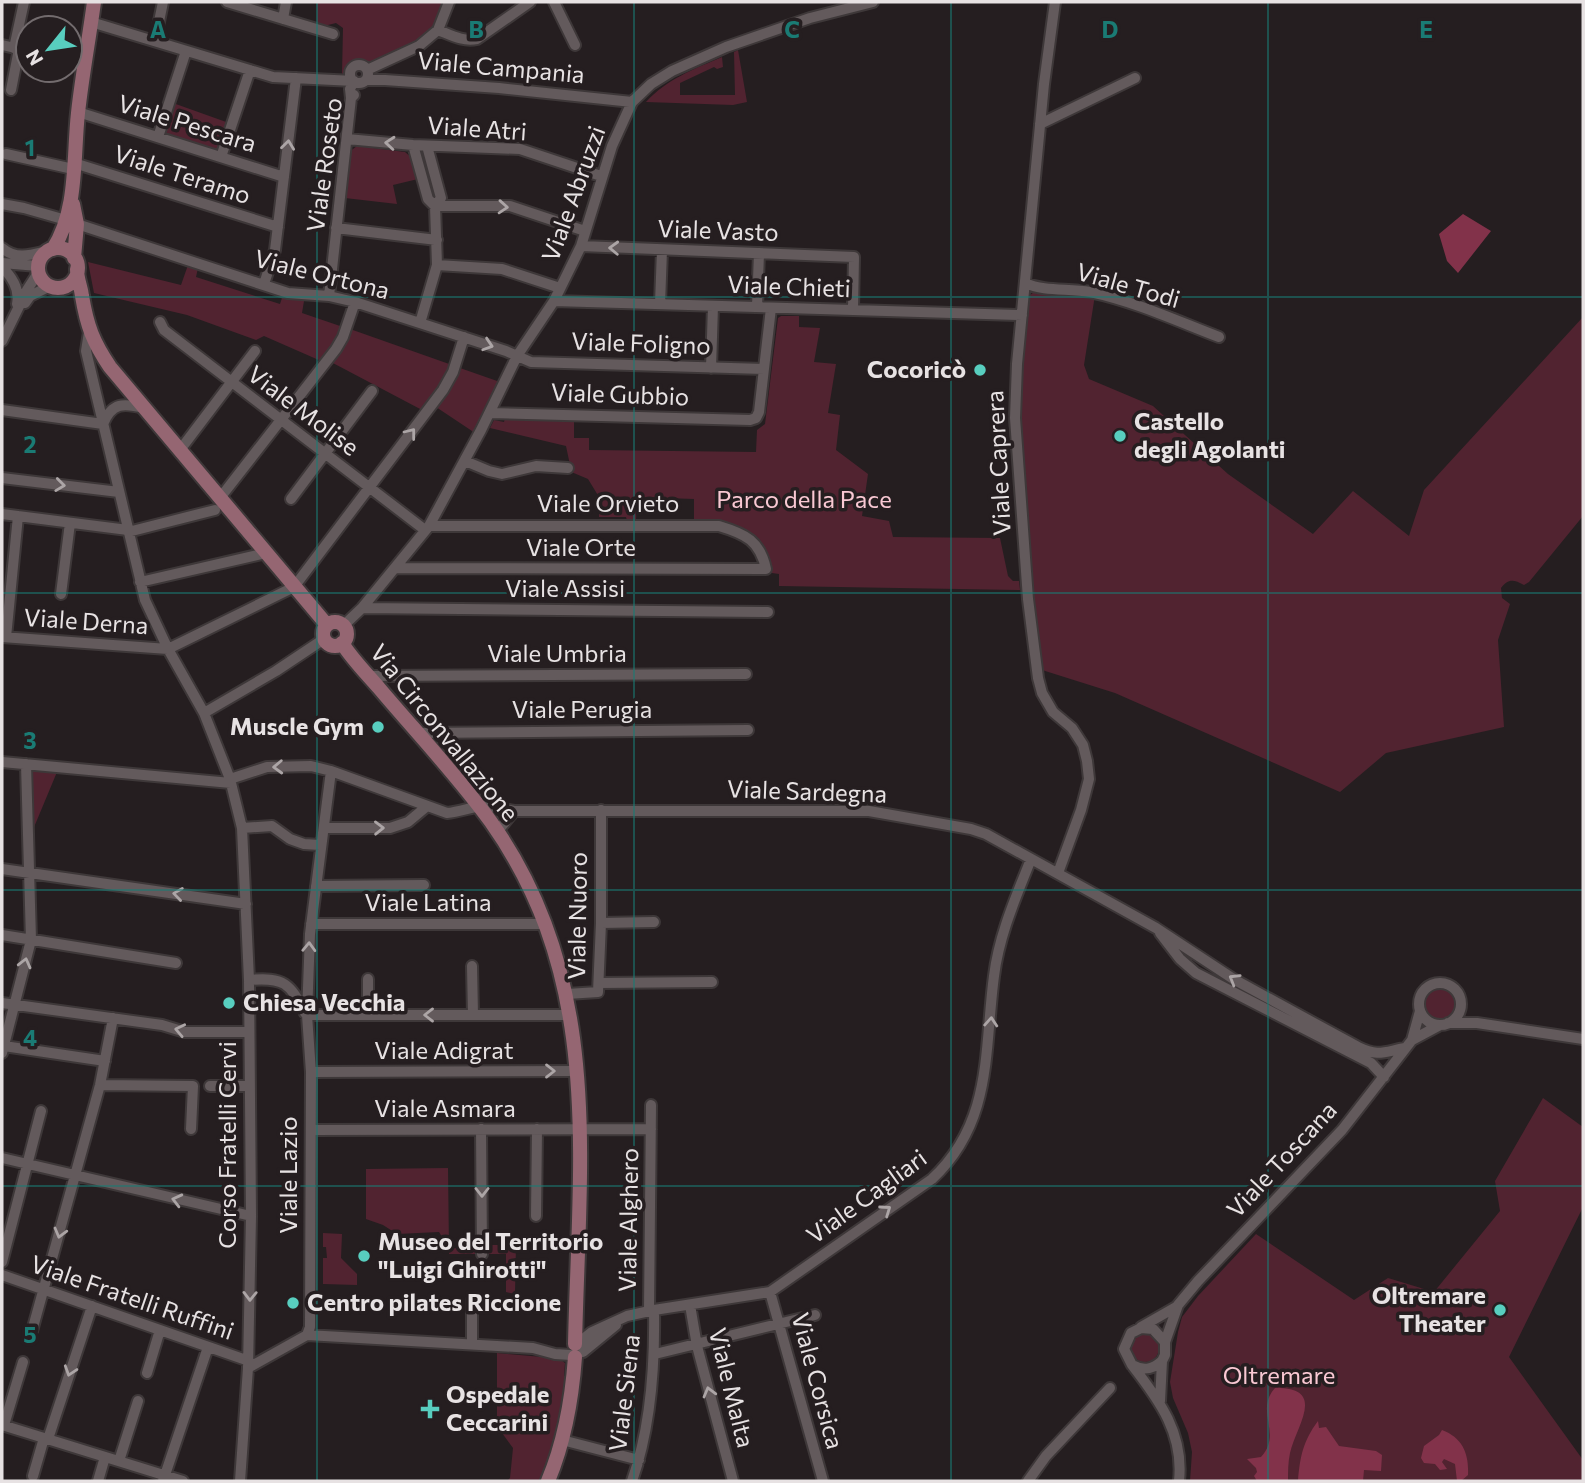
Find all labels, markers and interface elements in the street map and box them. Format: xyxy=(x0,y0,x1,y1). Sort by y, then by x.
north arrow xyxy=(14,14,84,84)
text: A xyxy=(150,15,167,43)
text: B xyxy=(468,15,484,43)
text: C xyxy=(784,15,800,43)
text: D xyxy=(1102,15,1119,43)
text: E xyxy=(1419,15,1433,43)
street label: Viale Campania xyxy=(416,45,586,88)
text: N xyxy=(20,46,47,70)
street label: Viale Pescara xyxy=(115,88,260,157)
street label: Viale Roseto xyxy=(300,96,347,234)
street label: Viale Atri xyxy=(426,110,528,145)
street label: Viale Abruzzi xyxy=(535,122,611,265)
text: 1 xyxy=(25,133,35,161)
one-way arrow xyxy=(384,136,395,151)
street label: Viale Teramo xyxy=(110,138,254,209)
one-way arrow xyxy=(280,139,295,151)
one-way arrow xyxy=(498,199,509,214)
street label: Viale Vasto xyxy=(657,213,779,246)
one-way arrow xyxy=(609,240,620,255)
street label: Viale Ortona xyxy=(252,243,393,304)
street label: Viale Todi xyxy=(1073,256,1184,313)
street label: Viale Chieti xyxy=(727,269,851,302)
street label: Viale Foligno xyxy=(571,326,711,359)
one-way arrow xyxy=(481,336,493,351)
place label: Cocoricò xyxy=(867,354,966,383)
street label: Viale Molise xyxy=(243,359,365,461)
marker: Cocoricò xyxy=(972,362,988,378)
street label: Viale Gubbio xyxy=(550,377,690,410)
street label: Viale Caprera xyxy=(979,390,1016,536)
place label: Castello degli Agolanti xyxy=(1134,406,1285,463)
marker: Castello degli Agolanti xyxy=(1112,428,1128,444)
one-way arrow xyxy=(402,429,415,441)
text: 2 xyxy=(23,430,37,458)
one-way arrow xyxy=(54,477,66,492)
park label: Parco della Pace xyxy=(716,484,892,513)
street label: Viale Orvieto xyxy=(537,488,679,517)
street label: Viale Orte xyxy=(526,532,636,561)
street label: Viale Assisi xyxy=(505,573,625,602)
street label: Viale Derna xyxy=(23,602,149,639)
street label: Via Circonvallazione xyxy=(365,638,525,826)
street label: Viale Umbria xyxy=(487,638,627,667)
street label: Viale Perugia xyxy=(512,694,652,723)
place label: Muscle Gym xyxy=(230,711,364,740)
marker: Muscle Gym xyxy=(370,719,386,735)
text: 3 xyxy=(23,726,37,754)
one-way arrow xyxy=(273,760,284,775)
street label: Viale Sardegna xyxy=(727,773,888,808)
one-way arrow xyxy=(374,820,384,836)
street label: Viale Nuoro xyxy=(561,852,592,980)
one-way arrow xyxy=(172,887,184,902)
street label: Viale Latina xyxy=(364,887,492,916)
one-way arrow xyxy=(302,942,317,953)
one-way arrow xyxy=(17,957,31,969)
one-way arrow xyxy=(1229,974,1242,987)
place label: Chiesa Vecchia xyxy=(243,987,406,1016)
marker: Chiesa Vecchia xyxy=(221,995,237,1011)
one-way arrow xyxy=(424,1007,434,1023)
one-way arrow xyxy=(983,1017,998,1028)
text: 4 xyxy=(23,1023,37,1051)
one-way arrow xyxy=(174,1023,186,1038)
street label: Viale Adigrat xyxy=(374,1035,514,1064)
street label: Corso Fratelli Cervi xyxy=(212,1041,241,1249)
one-way arrow xyxy=(546,1063,556,1079)
street label: Viale Asmara xyxy=(374,1093,516,1122)
street label: Viale Toscana xyxy=(1220,1095,1342,1223)
street label: Viale Lazio xyxy=(273,1116,302,1234)
street label: Viale Cagliari xyxy=(801,1143,932,1249)
street label: Viale Alghero xyxy=(612,1148,643,1292)
one-way arrow xyxy=(474,1187,490,1197)
one-way arrow xyxy=(171,1194,183,1208)
one-way arrow xyxy=(878,1206,891,1218)
place label: Museo del Territorio "Luigi Ghirotti" xyxy=(378,1226,603,1283)
one-way arrow xyxy=(54,1227,68,1239)
street label: Viale Fratelli Ruffini xyxy=(27,1248,238,1345)
marker: Museo del Territorio "Luigi Ghirotti" xyxy=(356,1248,372,1264)
place label: Oltremare Theater xyxy=(1372,1280,1486,1337)
place label: Centro pilates Riccione xyxy=(307,1287,561,1316)
one-way arrow xyxy=(242,1291,257,1302)
marker: Centro pilates Riccione xyxy=(285,1295,301,1311)
marker: Oltremare Theater xyxy=(1492,1302,1508,1318)
street label: Viale Corsica xyxy=(786,1309,851,1452)
text: 5 xyxy=(23,1320,37,1348)
street label: Viale Malta xyxy=(704,1325,761,1450)
street label: Viale Siena xyxy=(602,1333,645,1453)
park label: Oltremare xyxy=(1223,1360,1335,1389)
one-way arrow xyxy=(63,1365,78,1377)
place label: Ospedale Ceccarini xyxy=(446,1379,549,1436)
one-way arrow xyxy=(703,1386,717,1398)
marker: Ospedale Ceccarini xyxy=(420,1399,440,1419)

